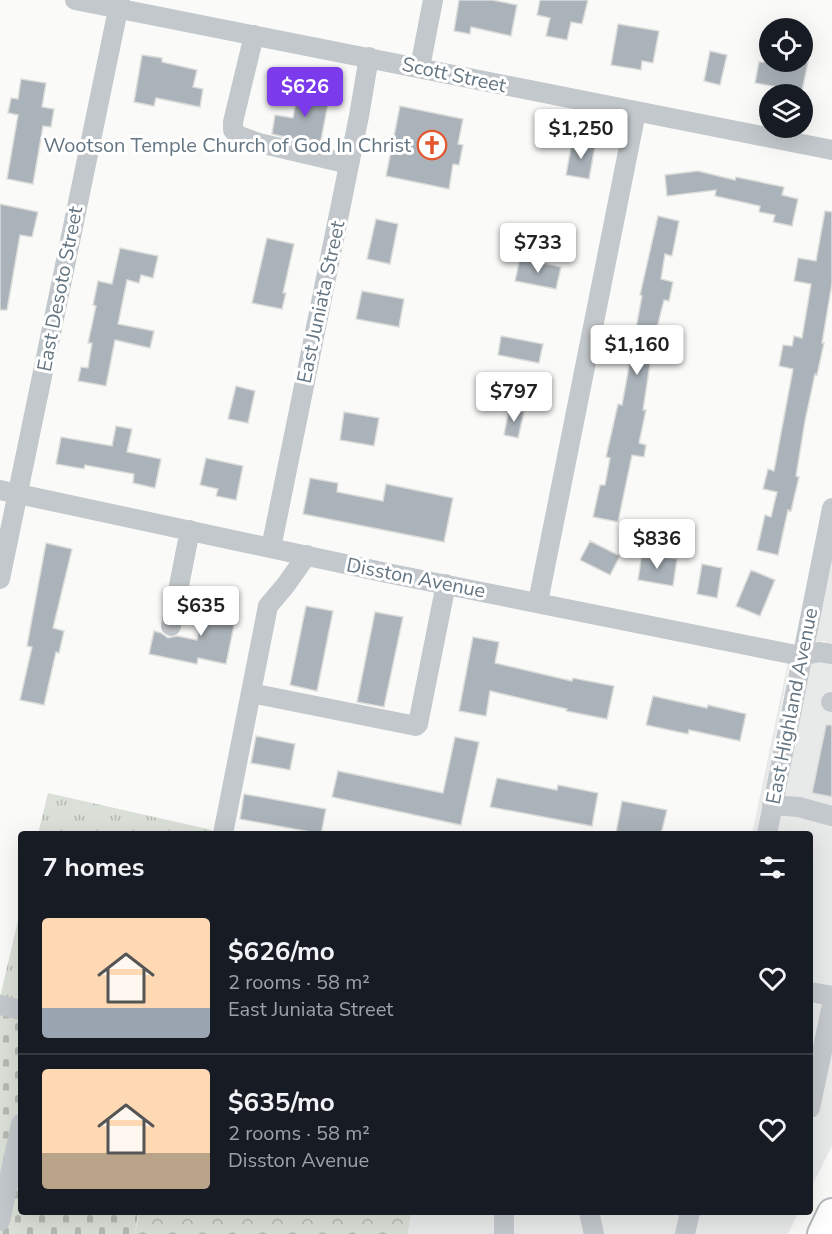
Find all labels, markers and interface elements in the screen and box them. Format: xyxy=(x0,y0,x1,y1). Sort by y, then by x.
map controls xyxy=(759,18,813,138)
button: locate xyxy=(759,18,813,72)
street label: Scott Street xyxy=(399,51,510,99)
pin: $626 xyxy=(269,67,341,118)
text: $626 xyxy=(281,73,329,100)
button: layers xyxy=(759,84,813,138)
pin: $1,250 xyxy=(532,109,630,160)
text: $1,250 xyxy=(549,115,613,142)
church icon: Wootson Temple Church of God In Christ xyxy=(416,129,448,161)
place label: Wootson Temple Church of God In Christ xyxy=(43,132,412,159)
street label: East Desoto Street xyxy=(31,203,89,374)
street label: East Juniata Street xyxy=(291,217,352,386)
pin: $733 xyxy=(502,223,574,274)
text: $733 xyxy=(514,229,562,256)
pin: $1,160 xyxy=(588,325,686,376)
text: $1,160 xyxy=(605,331,669,358)
pin: $797 xyxy=(478,372,550,423)
text: $797 xyxy=(490,378,538,405)
pin: $836 xyxy=(621,519,693,570)
text: $836 xyxy=(633,525,681,552)
street label: Disston Avenue xyxy=(344,551,488,605)
pin: $635 xyxy=(165,586,237,637)
text: $635 xyxy=(177,592,225,619)
street label: East Highland Avenue xyxy=(760,606,824,806)
text: 7 homes xyxy=(42,850,144,885)
icon: filters xyxy=(756,851,789,884)
text: $626/mo xyxy=(228,934,335,969)
icon: home xyxy=(90,942,162,1014)
icon: heart xyxy=(756,962,789,995)
text: 2 rooms · 58 m² xyxy=(228,969,370,996)
text: East Juniata Street xyxy=(228,996,393,1023)
text: $635/mo xyxy=(228,1085,335,1120)
icon: home xyxy=(90,1093,162,1165)
icon: heart xyxy=(756,1113,789,1146)
text: 2 rooms · 58 m² xyxy=(228,1120,370,1147)
text: Disston Avenue xyxy=(228,1147,369,1174)

